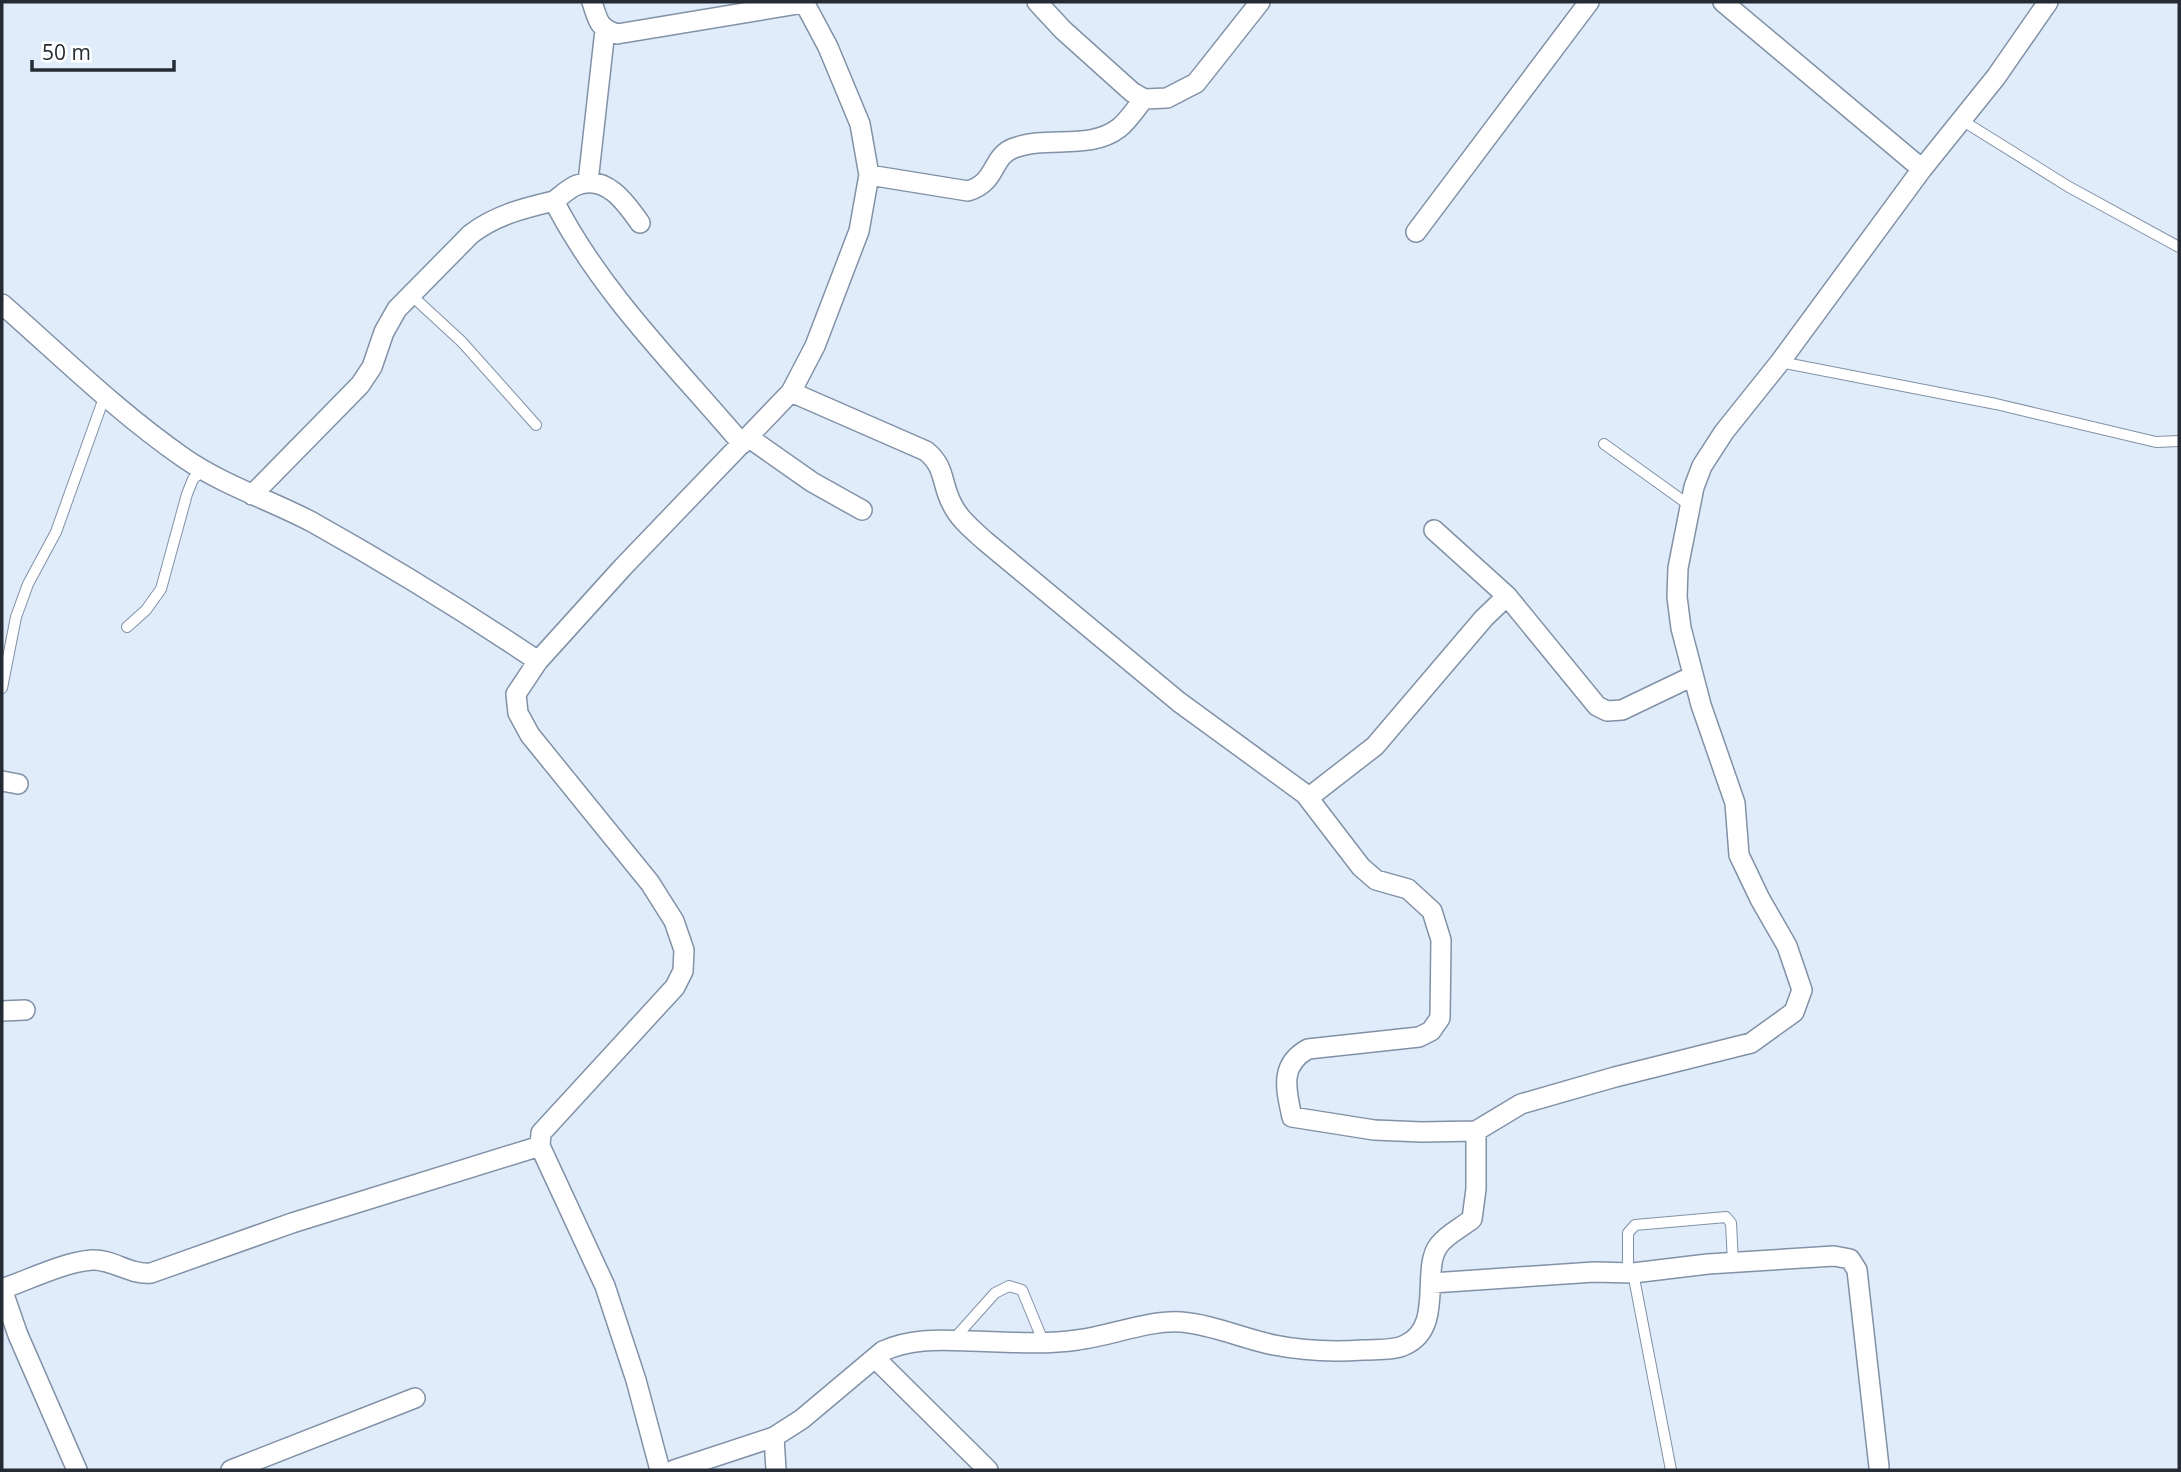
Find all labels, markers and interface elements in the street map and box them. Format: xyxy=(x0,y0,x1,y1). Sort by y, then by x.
scale bar xyxy=(32,28,173,72)
text: 50 m xyxy=(42,38,91,66)

